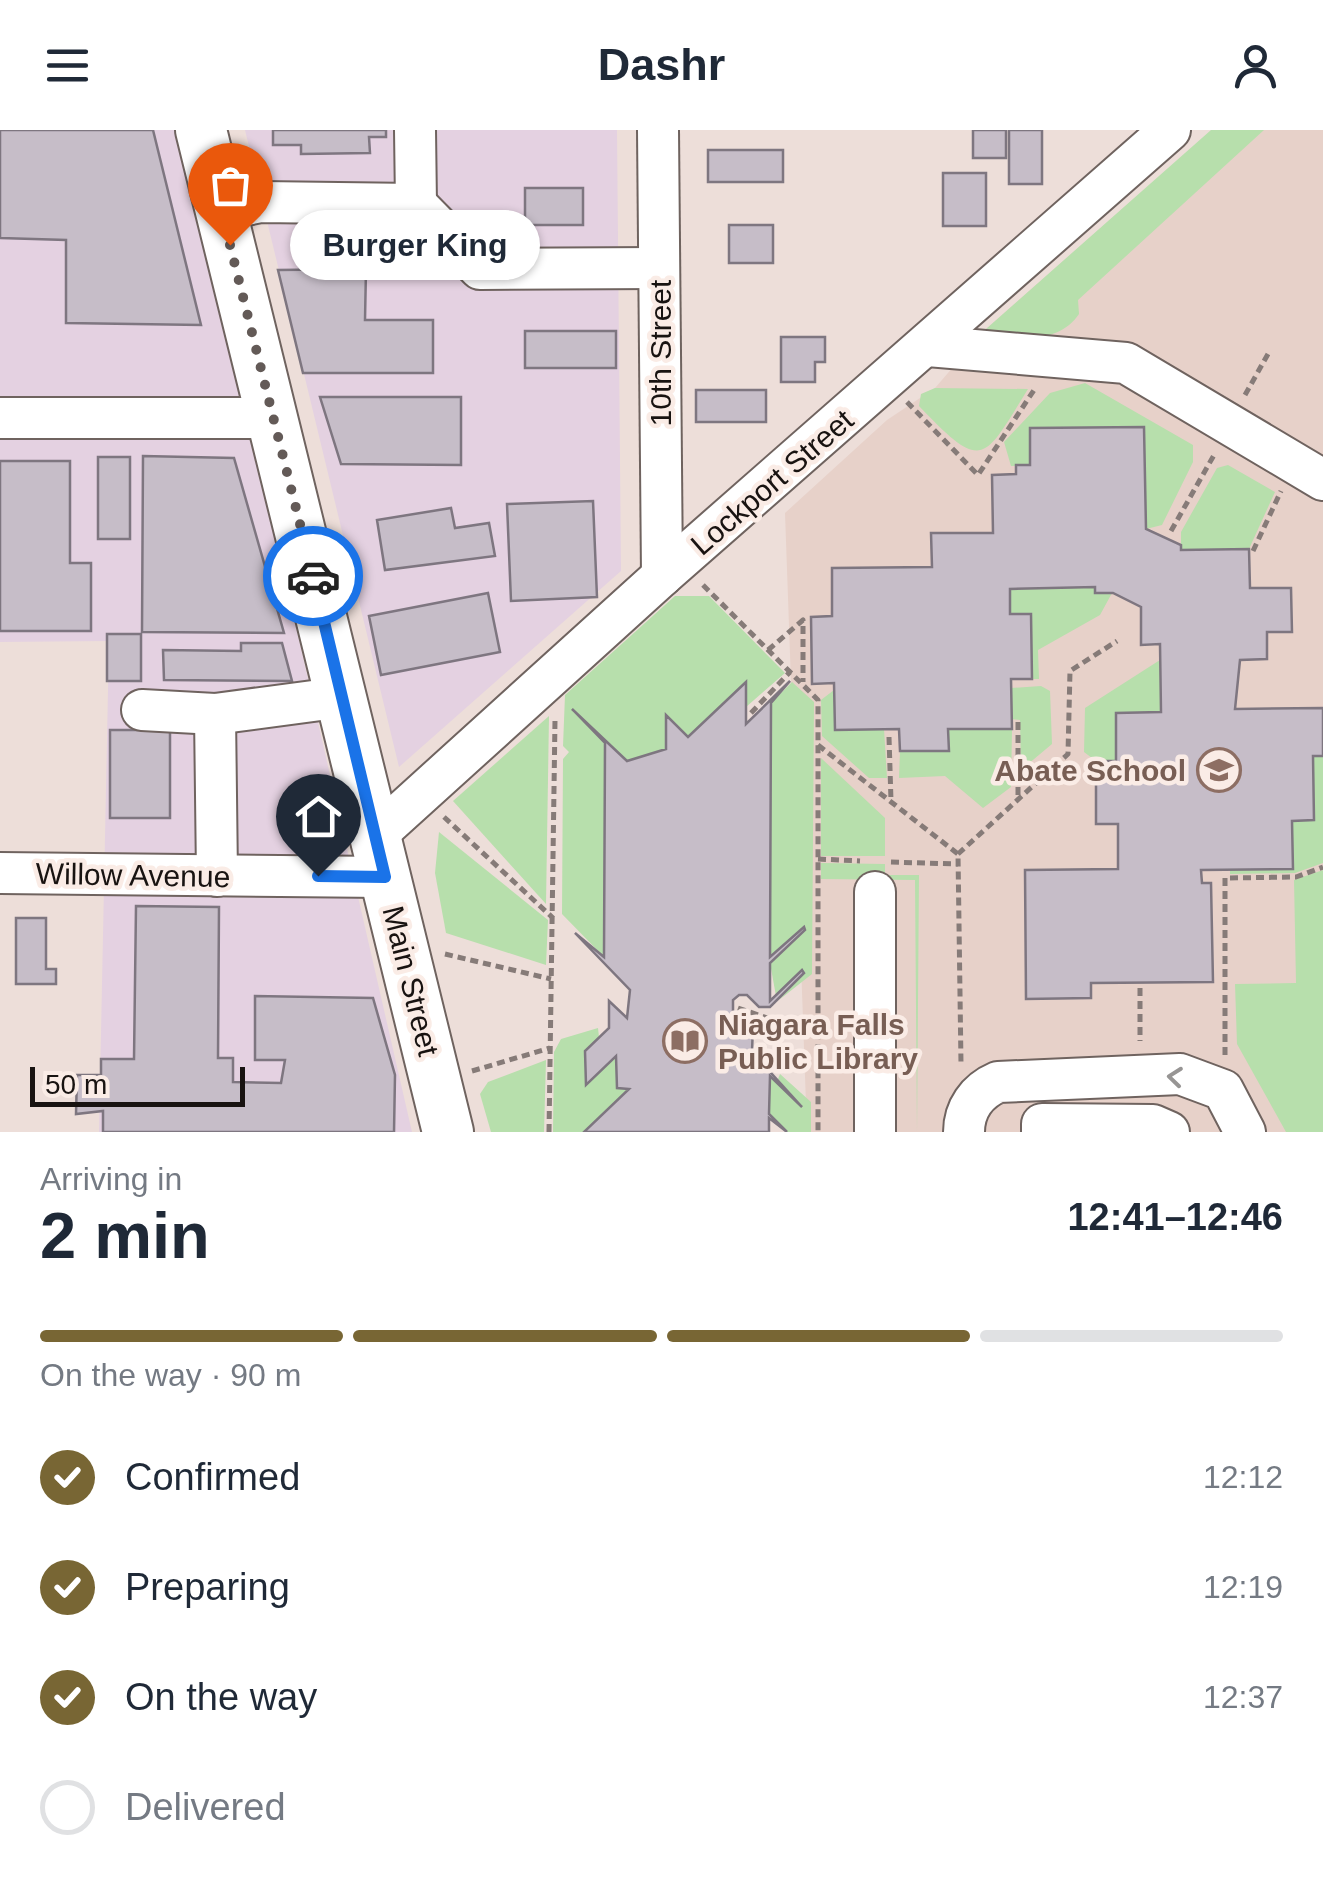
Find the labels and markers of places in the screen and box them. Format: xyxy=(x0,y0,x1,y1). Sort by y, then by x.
pin xyxy=(188,143,273,246)
callout: Burger King xyxy=(290,210,540,280)
school or university icon: Abate School xyxy=(1196,747,1242,793)
place label: Abate School xyxy=(994,754,1186,787)
pin xyxy=(276,774,361,877)
place label: Niagara Falls Public Library xyxy=(718,1008,918,1075)
library icon: Niagara Falls Public Library xyxy=(662,1018,708,1064)

